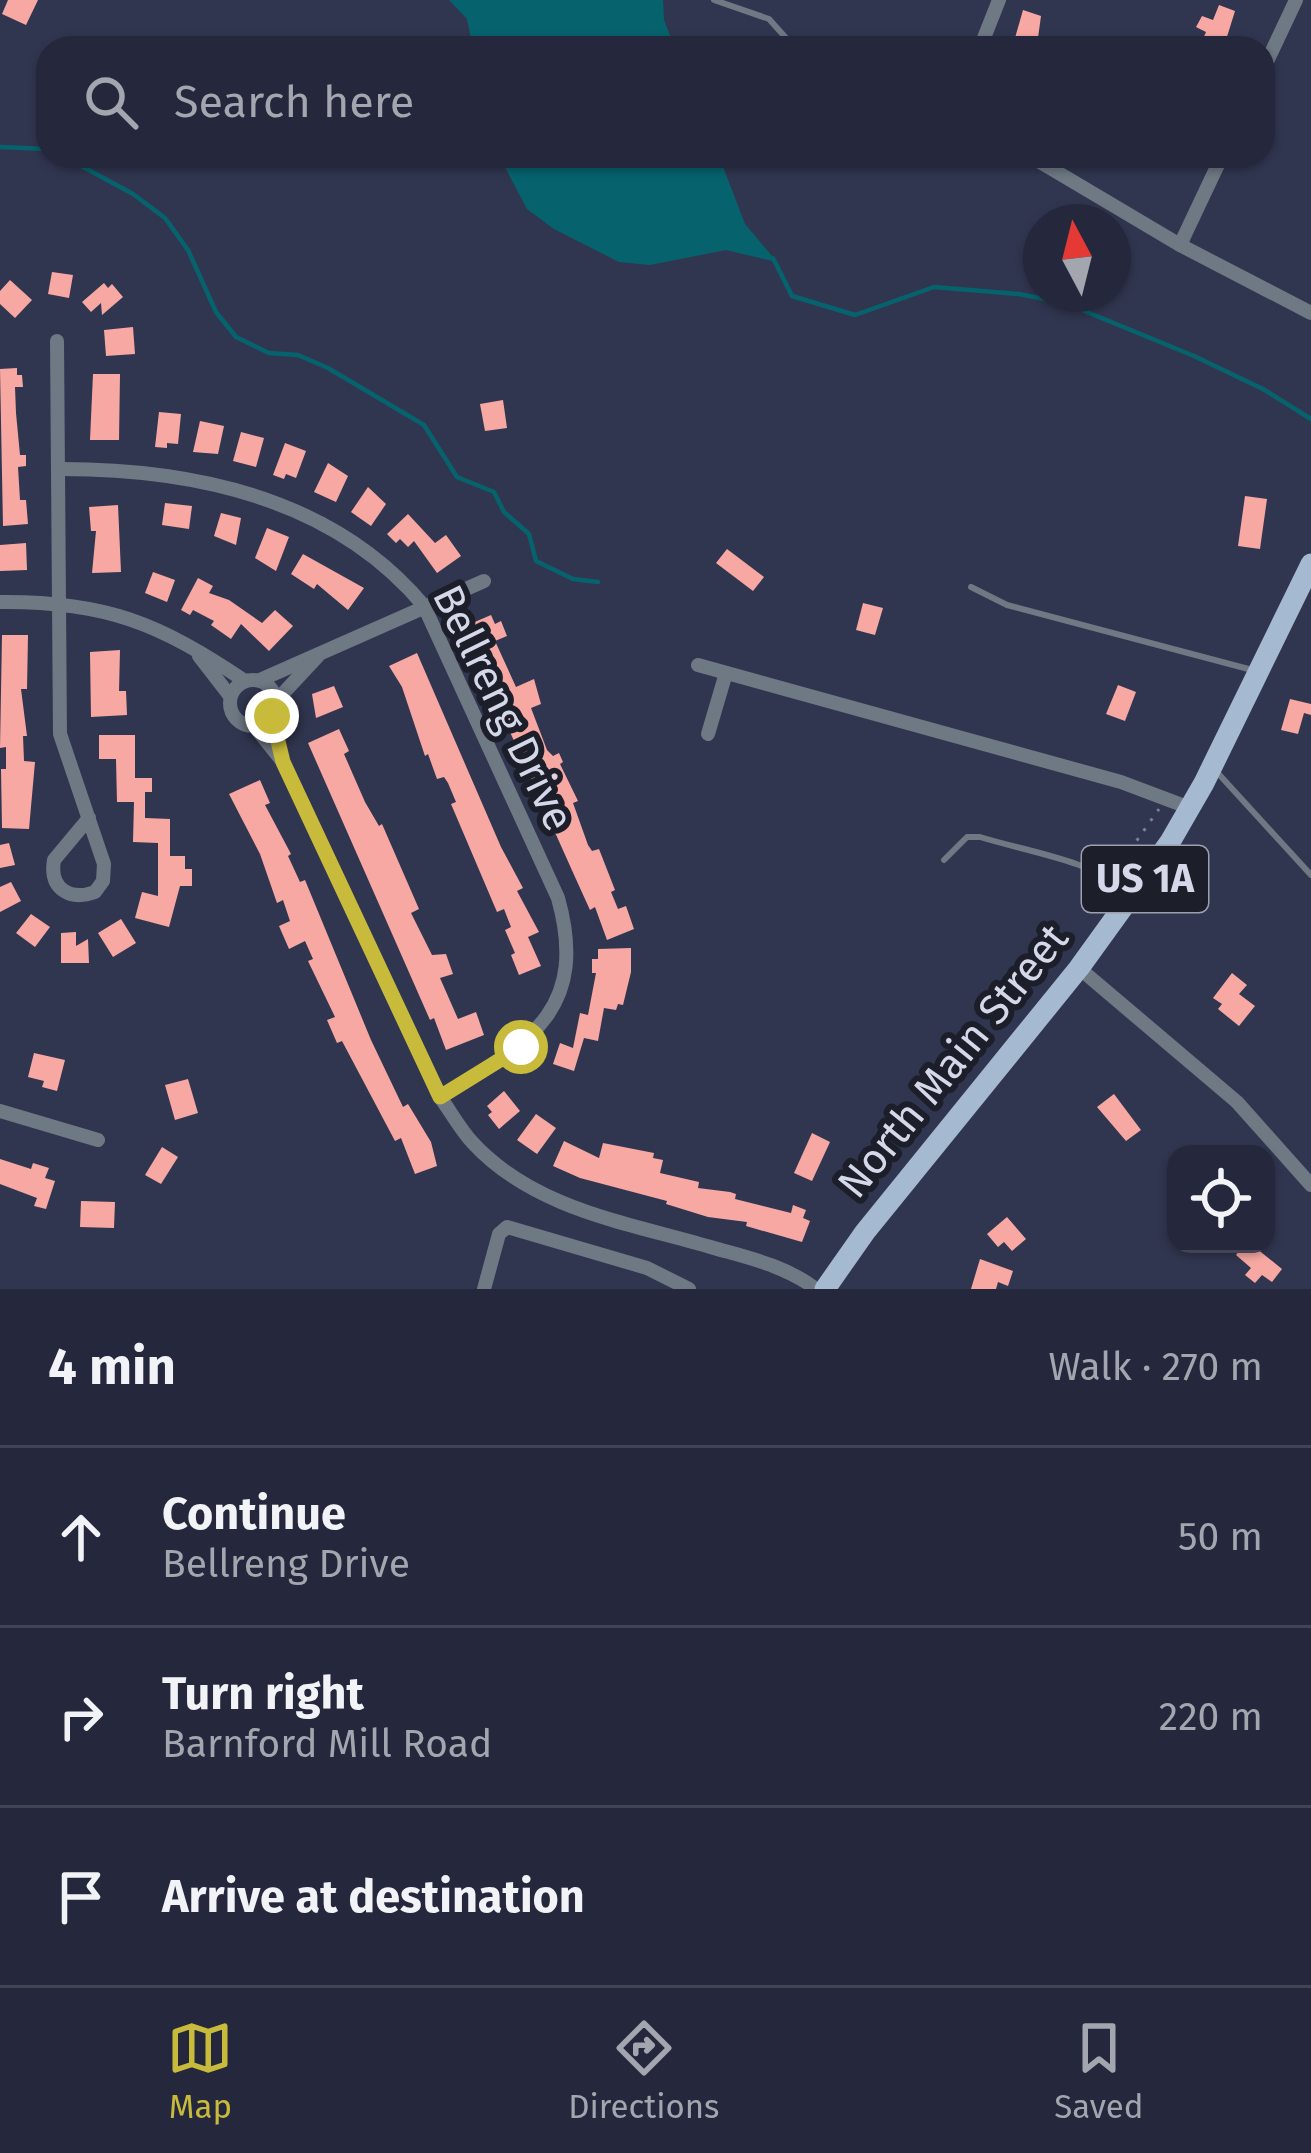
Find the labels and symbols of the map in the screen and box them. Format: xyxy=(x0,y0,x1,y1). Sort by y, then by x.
north arrow xyxy=(1023,204,1131,312)
street label: Bellreng Drive xyxy=(422,577,584,839)
route end xyxy=(245,689,299,743)
road number: US 1A xyxy=(1082,846,1208,912)
street label: North Main Street xyxy=(827,914,1079,1208)
route start xyxy=(494,1020,548,1074)

